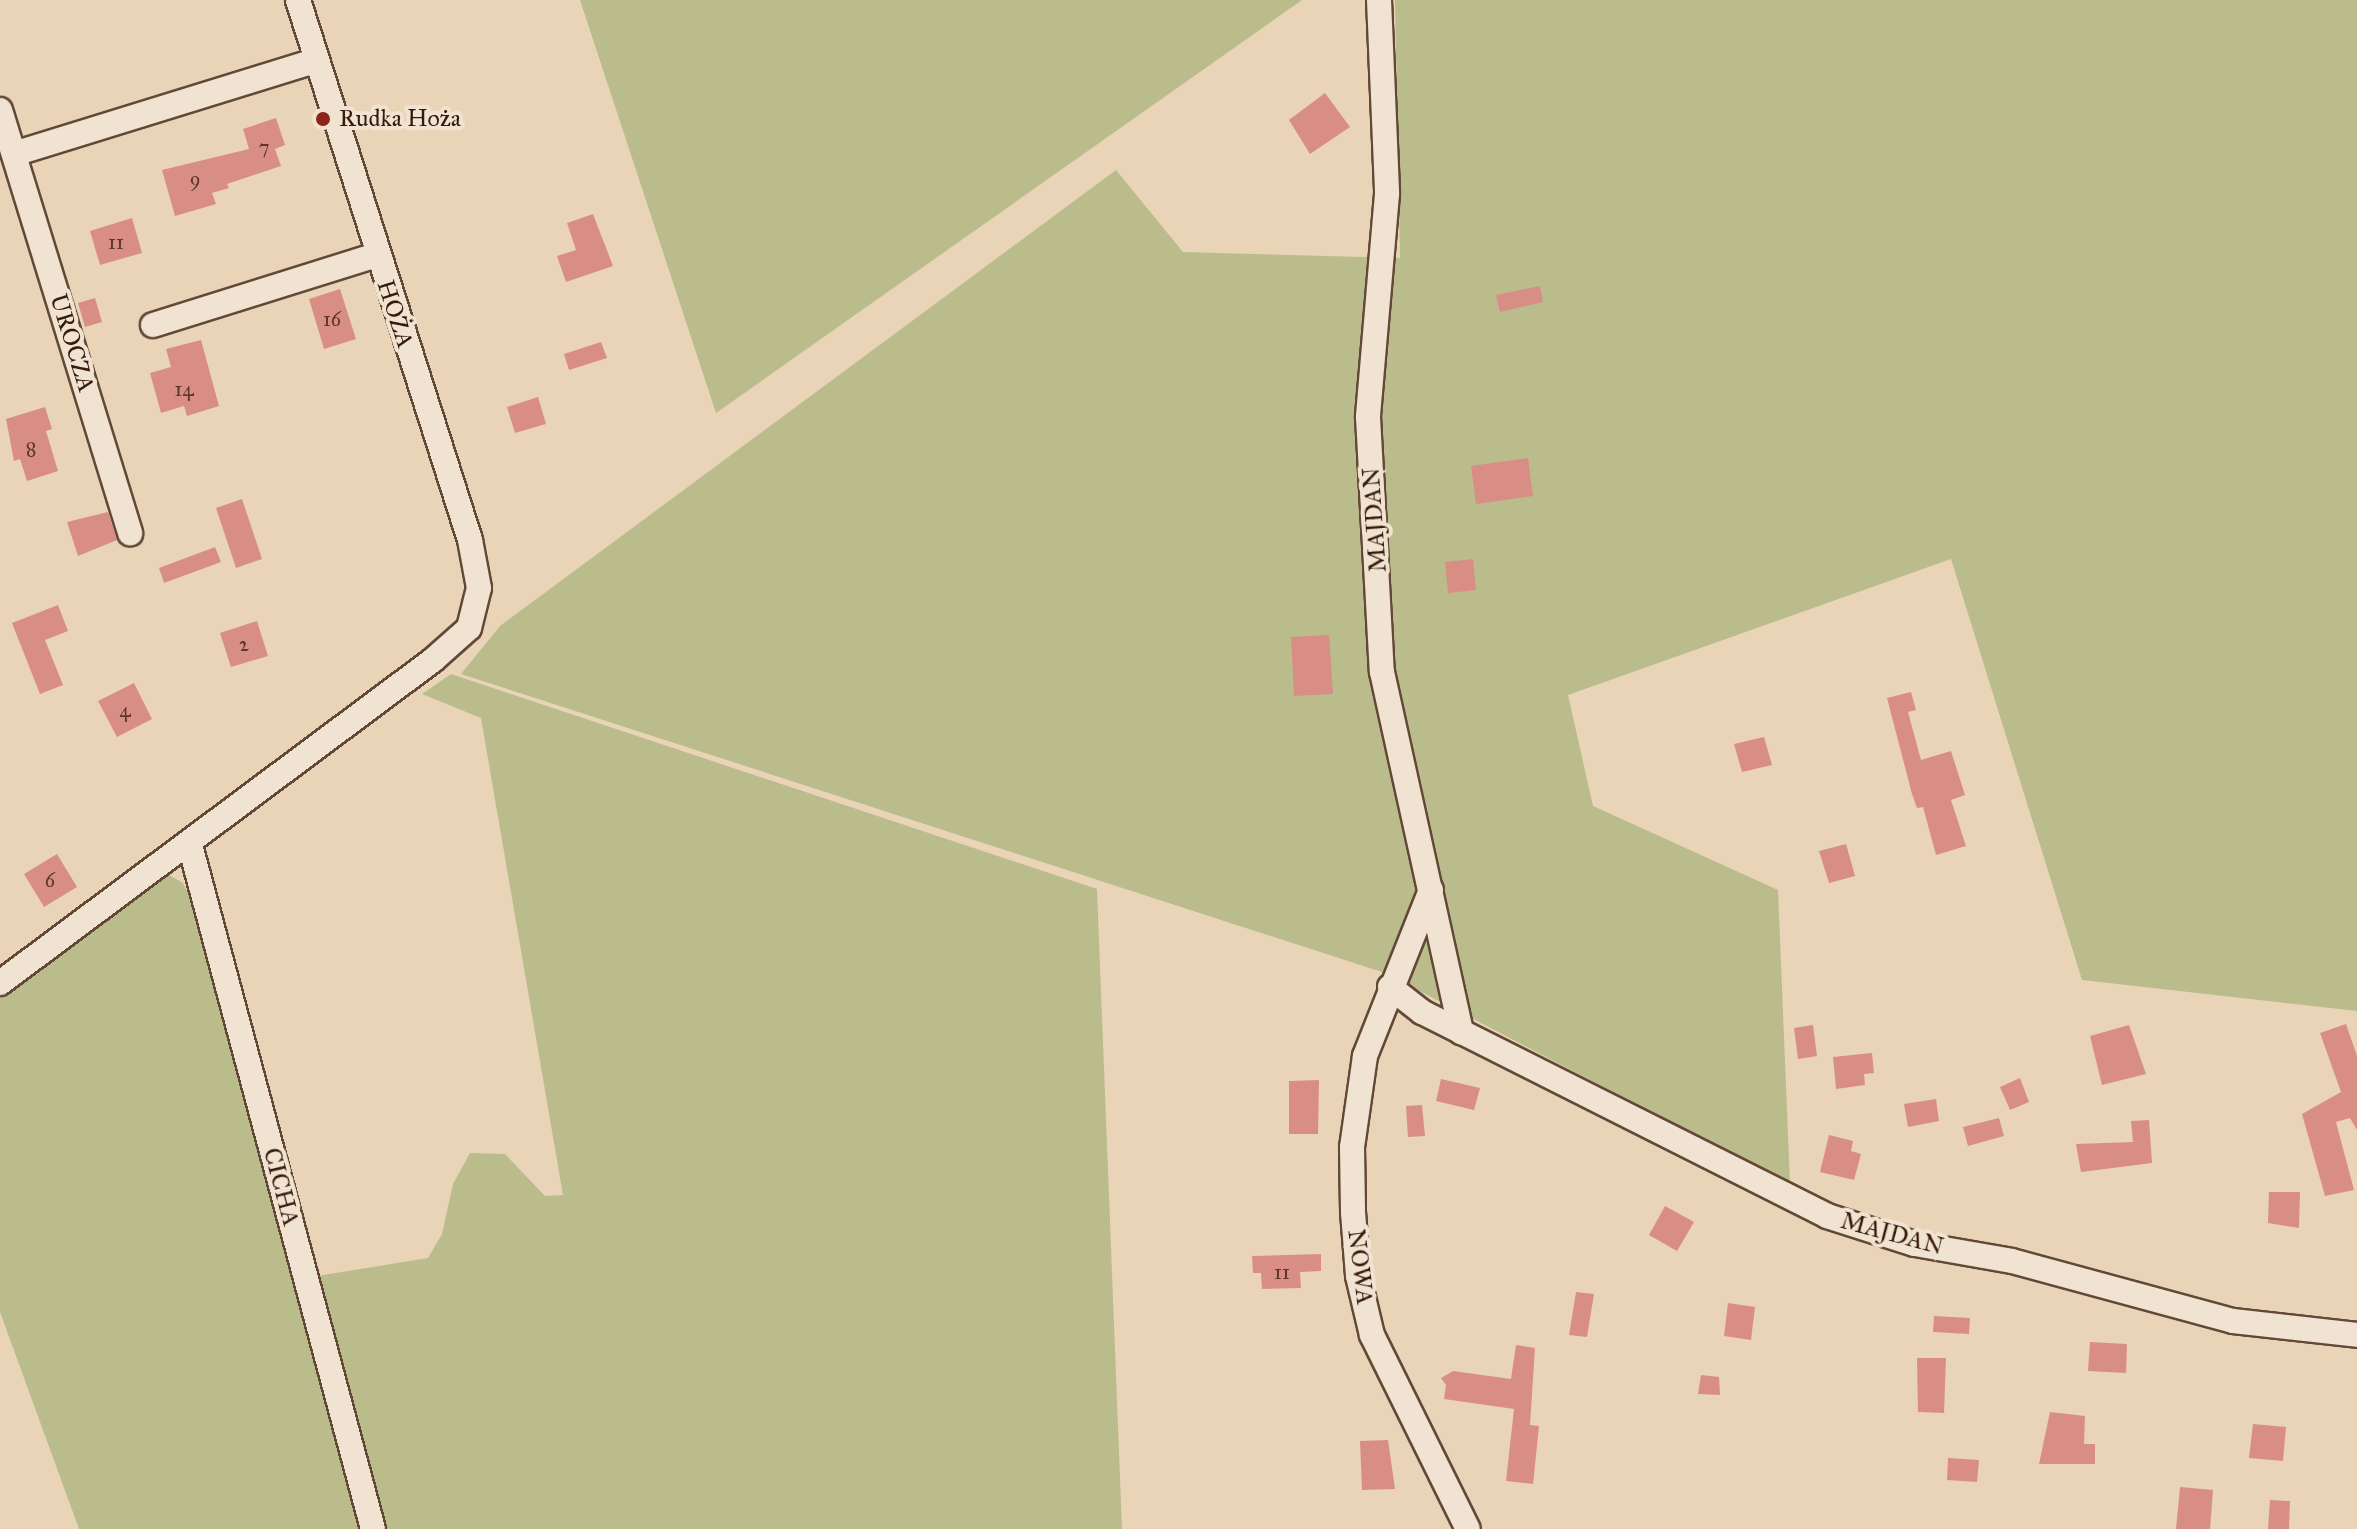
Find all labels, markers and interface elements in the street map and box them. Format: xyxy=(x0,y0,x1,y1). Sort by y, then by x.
place label: Rudka Hoża xyxy=(339,105,461,133)
marker: Rudka Hoża xyxy=(314,110,332,128)
house number: 7 xyxy=(259,135,269,159)
house number: 9 xyxy=(190,167,200,191)
house number: 11 xyxy=(108,230,124,254)
street label: HOŻA xyxy=(371,276,419,352)
street label: UROCZA xyxy=(43,290,101,396)
house number: 16 xyxy=(323,307,341,331)
house number: 14 xyxy=(174,377,194,401)
house number: 8 xyxy=(26,437,36,461)
street label: MAJDAN xyxy=(1357,467,1393,573)
house number: 2 xyxy=(239,632,249,656)
house number: 4 xyxy=(119,698,131,722)
house number: 6 xyxy=(45,868,55,892)
street label: CICHA xyxy=(257,1145,305,1229)
street label: MAJDAN xyxy=(1838,1207,1946,1261)
street label: NOWA xyxy=(1341,1228,1379,1306)
house number: 11 xyxy=(1274,1260,1290,1284)

